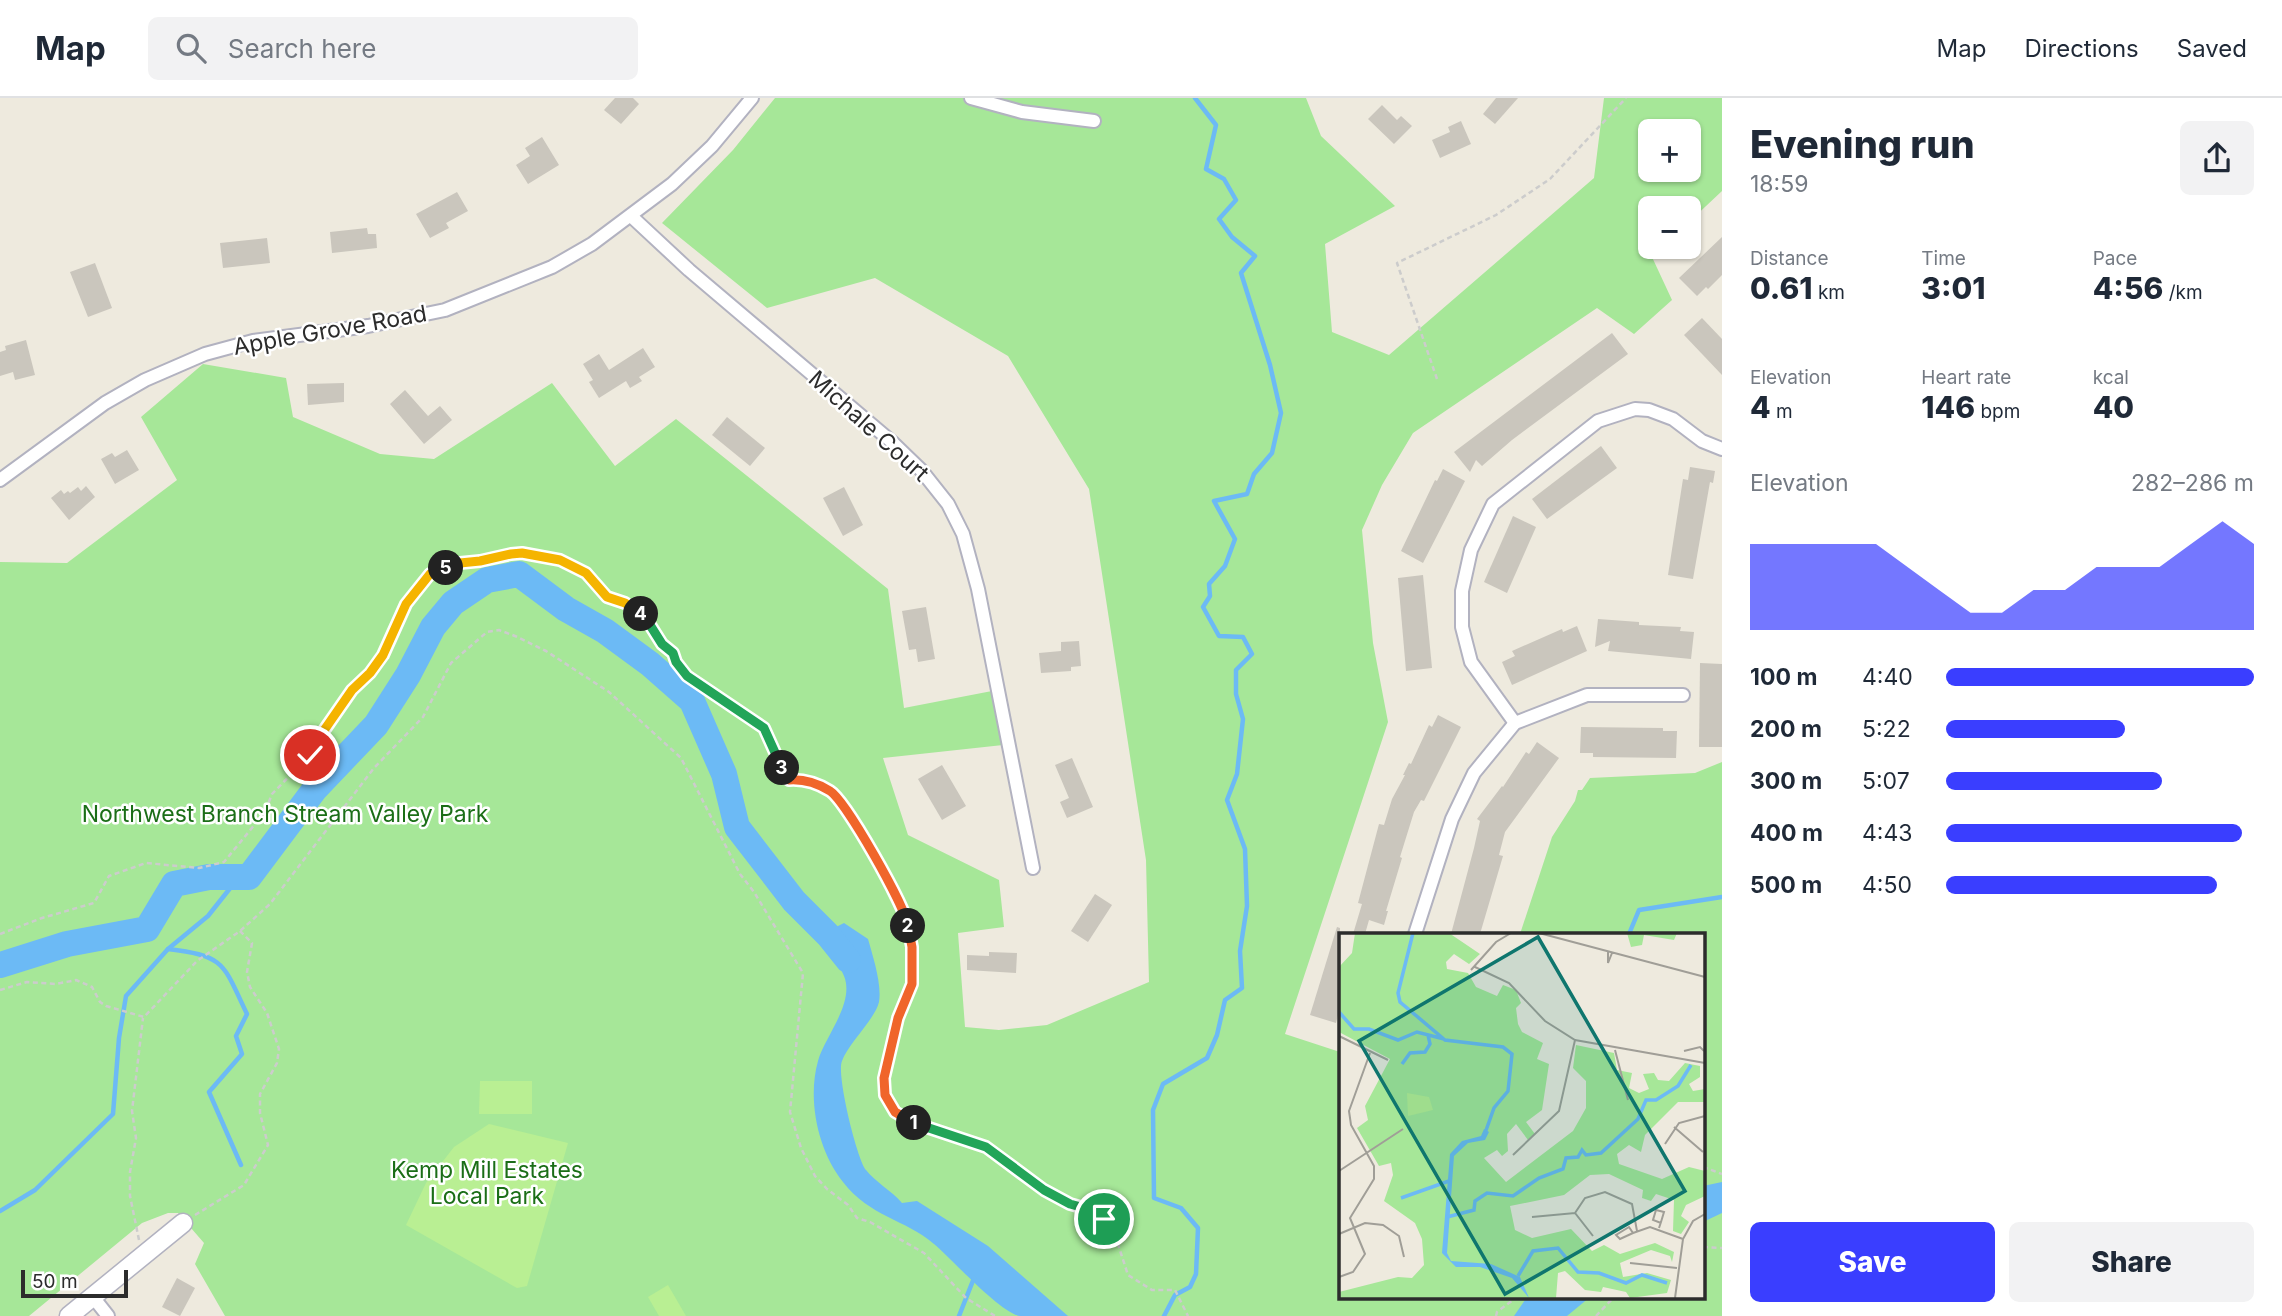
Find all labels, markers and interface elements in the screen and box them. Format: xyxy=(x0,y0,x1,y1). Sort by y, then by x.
search box xyxy=(148,17,638,80)
text: Map xyxy=(35,28,106,68)
icon: search xyxy=(172,29,210,67)
text: Search here xyxy=(228,33,376,64)
text: Map xyxy=(1937,34,1986,63)
text: Directions xyxy=(2024,34,2139,63)
text: Saved xyxy=(2177,34,2247,63)
map controls xyxy=(1638,119,1701,259)
button: + xyxy=(1638,119,1701,182)
text: Evening run xyxy=(1750,121,1975,167)
button: share xyxy=(2180,121,2254,195)
text: 18:59 xyxy=(1750,170,1808,198)
button: − xyxy=(1638,196,1701,259)
text: Distance xyxy=(1750,247,1828,270)
text: Time xyxy=(1921,247,1966,270)
text: Pace xyxy=(2093,247,2137,270)
text: 0.61 xyxy=(1750,270,1813,306)
text: 3:01 xyxy=(1921,270,1986,306)
text: 4:56 xyxy=(2093,270,2163,306)
text: km xyxy=(1813,281,1845,304)
text: /km xyxy=(2163,281,2203,304)
street label: Apple Grove Road xyxy=(231,299,429,361)
street label: Michale Court xyxy=(803,365,935,488)
text: Elevation xyxy=(1750,366,1831,389)
text: Heart rate xyxy=(1921,366,2011,389)
text: kcal xyxy=(2093,366,2129,389)
text: 4 xyxy=(1750,389,1771,425)
text: 146 xyxy=(1921,389,1975,425)
text: 40 xyxy=(2093,389,2134,425)
text: m xyxy=(1771,400,1793,423)
text: bpm xyxy=(1975,400,2020,423)
text: Elevation xyxy=(1750,469,1849,497)
text: 282–286 m xyxy=(2131,469,2254,497)
pin: 5 xyxy=(428,550,464,586)
text: 5 xyxy=(439,556,452,579)
pin: 4 xyxy=(624,596,658,632)
text: 4 xyxy=(634,602,647,625)
text: 100 m xyxy=(1750,663,1817,691)
text: 4:40 xyxy=(1862,663,1913,691)
text: 200 m xyxy=(1750,715,1822,743)
text: 5:22 xyxy=(1862,715,1911,743)
pin xyxy=(280,725,340,785)
icon: check xyxy=(291,736,329,774)
pin: 3 xyxy=(764,750,800,786)
text: 3 xyxy=(775,756,788,779)
text: 300 m xyxy=(1750,767,1822,795)
text: 5:07 xyxy=(1862,767,1910,795)
park label: Northwest Branch Stream Valley Park xyxy=(82,800,489,828)
text: 400 m xyxy=(1750,819,1823,847)
text: 4:43 xyxy=(1862,819,1913,847)
text: 500 m xyxy=(1750,871,1822,899)
text: 4:50 xyxy=(1862,871,1912,899)
pin: 2 xyxy=(890,908,926,944)
text: 2 xyxy=(902,914,913,937)
inset map xyxy=(1339,933,1704,1298)
pin: 1 xyxy=(897,1105,932,1140)
text: 1 xyxy=(909,1111,918,1134)
park label: Kemp Mill Estates Local Park xyxy=(391,1156,583,1210)
pin xyxy=(1074,1189,1134,1249)
icon: arrive xyxy=(1085,1200,1123,1238)
button: Save xyxy=(1750,1222,1995,1302)
button: Share xyxy=(2009,1222,2254,1302)
scale bar xyxy=(21,1267,128,1299)
text: 50 m xyxy=(32,1270,78,1293)

